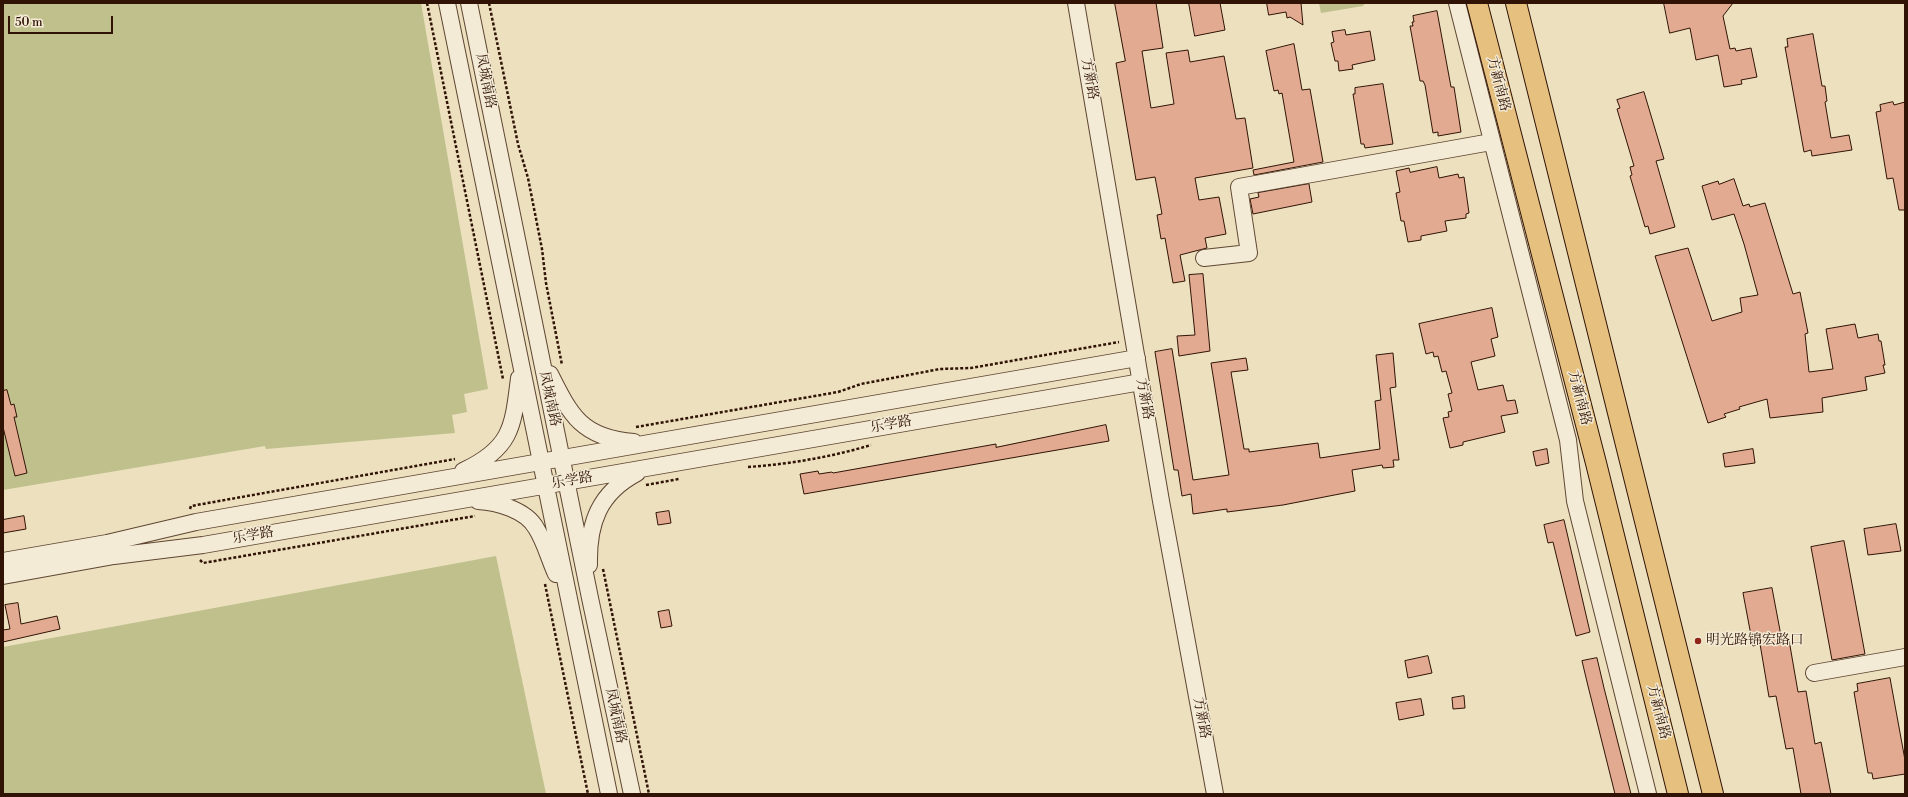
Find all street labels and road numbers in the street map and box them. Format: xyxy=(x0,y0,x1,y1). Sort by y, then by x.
street label: 凤城南路 xyxy=(471,52,499,110)
street label: 方新南路 xyxy=(1483,55,1513,113)
street label: 方新路 xyxy=(1077,57,1101,101)
street label: 方新南路 xyxy=(1564,369,1594,427)
street label: 凤城南路 xyxy=(535,370,563,428)
street label: 方新路 xyxy=(1132,377,1156,421)
street label: 乐学路 xyxy=(869,413,913,437)
street label: 乐学路 xyxy=(550,469,594,493)
street label: 乐学路 xyxy=(231,524,275,548)
street label: 方新南路 xyxy=(1643,683,1673,741)
street label: 凤城南路 xyxy=(601,687,629,745)
street label: 方新路 xyxy=(1189,696,1213,740)

